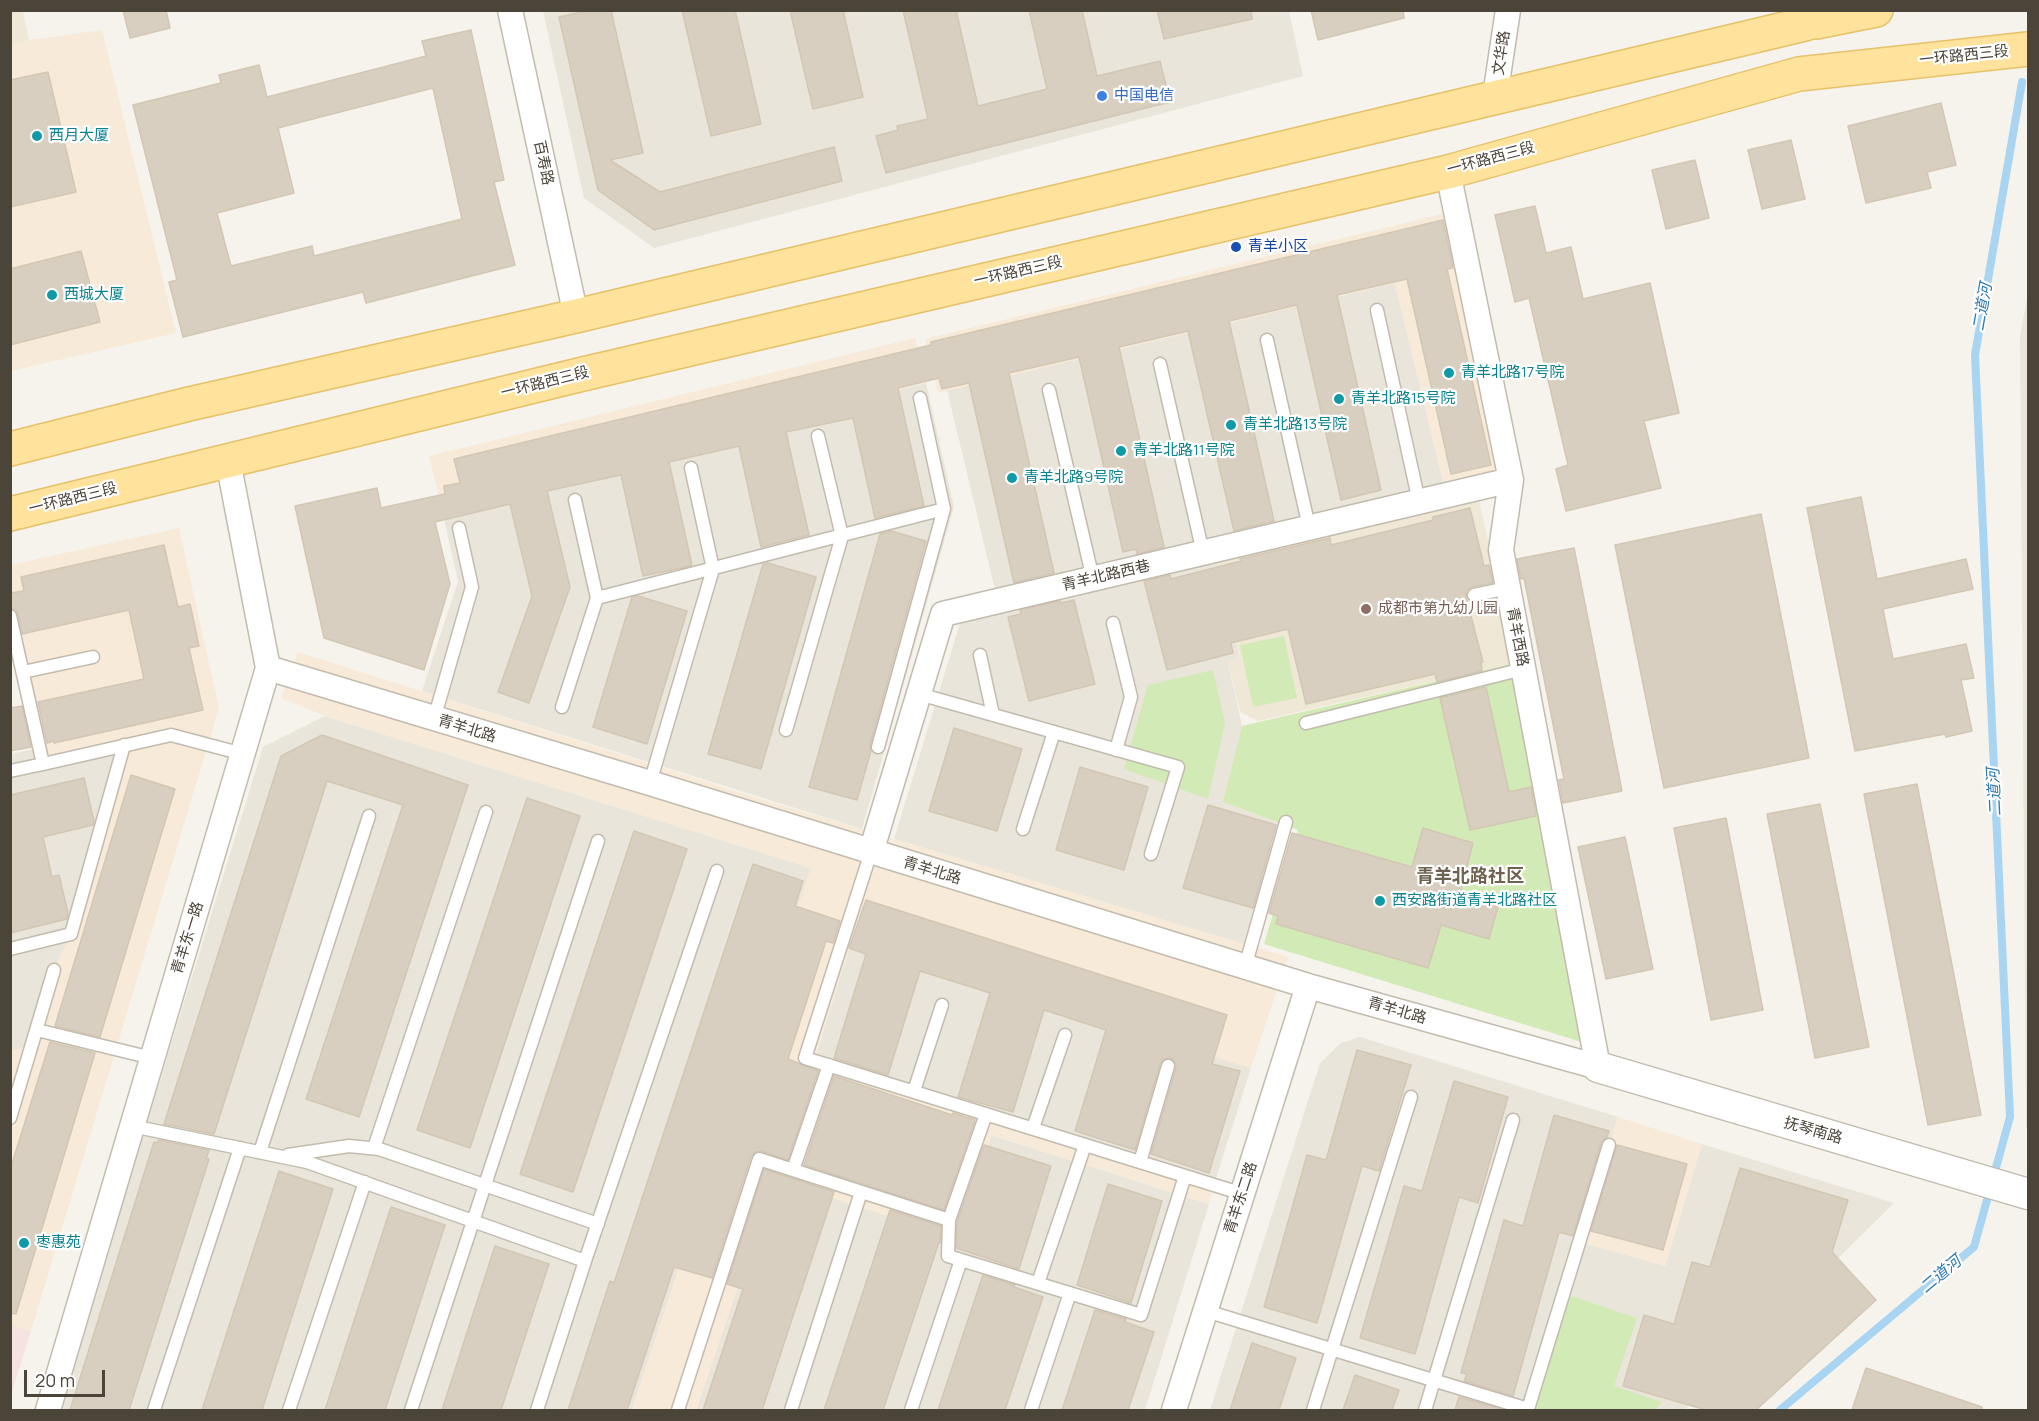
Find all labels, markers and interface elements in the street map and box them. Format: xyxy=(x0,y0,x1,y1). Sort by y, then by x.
street label: 文华路 xyxy=(1490,29,1514,77)
street label: 一环路西三段 xyxy=(1918,42,2010,70)
place label: 中国电信 xyxy=(1114,87,1174,105)
marker: 中国电信 xyxy=(1095,89,1109,103)
place label: 西月大厦 xyxy=(49,127,109,145)
marker: 西月大厦 xyxy=(30,129,44,143)
street label: 百寿路 xyxy=(530,139,556,187)
street label: 一环路西三段 xyxy=(1445,139,1537,179)
place label: 青羊小区 xyxy=(1248,238,1308,256)
marker: 青羊小区 xyxy=(1229,240,1243,254)
street label: 一环路西三段 xyxy=(972,253,1064,291)
water label: 二道河 xyxy=(1969,282,1997,332)
place label: 西城大厦 xyxy=(64,286,124,304)
marker: 西城大厦 xyxy=(45,288,59,302)
street label: 一环路西三段 xyxy=(499,363,591,403)
place label: 青羊北路17号院 xyxy=(1461,364,1564,382)
marker: 青羊北路17号院 xyxy=(1442,366,1456,380)
place label: 青羊北路15号院 xyxy=(1351,390,1456,408)
marker: 青羊北路15号院 xyxy=(1332,392,1346,406)
place label: 青羊北路13号院 xyxy=(1243,416,1347,434)
marker: 青羊北路13号院 xyxy=(1224,418,1238,432)
place label: 青羊北路11号院 xyxy=(1133,442,1235,460)
marker: 青羊北路11号院 xyxy=(1114,444,1128,458)
place label: 青羊北路9号院 xyxy=(1024,469,1123,487)
marker: 青羊北路9号院 xyxy=(1005,471,1019,485)
street label: 一环路西三段 xyxy=(27,479,119,519)
street label: 青羊北路西巷 xyxy=(1060,557,1152,595)
place label: 成都市第九幼儿园 xyxy=(1378,600,1498,618)
marker: 成都市第九幼儿园 xyxy=(1359,602,1373,616)
street label: 青羊西路 xyxy=(1502,606,1532,668)
street label: 青羊北路 xyxy=(436,712,498,746)
water label: 二道河 xyxy=(1984,768,2006,816)
street label: 青羊北路 xyxy=(901,854,963,888)
district label: 青羊北路社区 xyxy=(1416,866,1524,888)
place label: 西安路街道青羊北路社区 xyxy=(1392,892,1557,910)
marker: 西安路街道青羊北路社区 xyxy=(1373,894,1387,908)
street label: 青羊东一路 xyxy=(168,900,208,976)
street label: 青羊北路 xyxy=(1366,994,1428,1028)
street label: 抚琴南路 xyxy=(1782,1114,1844,1148)
street label: 青羊东二路 xyxy=(1221,1160,1261,1236)
place label: 枣惠苑 xyxy=(36,1234,81,1252)
marker: 枣惠苑 xyxy=(17,1236,31,1250)
water label: 二道河 xyxy=(1916,1252,1966,1298)
scale bar xyxy=(27,1358,108,1396)
text: 20 m xyxy=(35,1368,75,1392)

